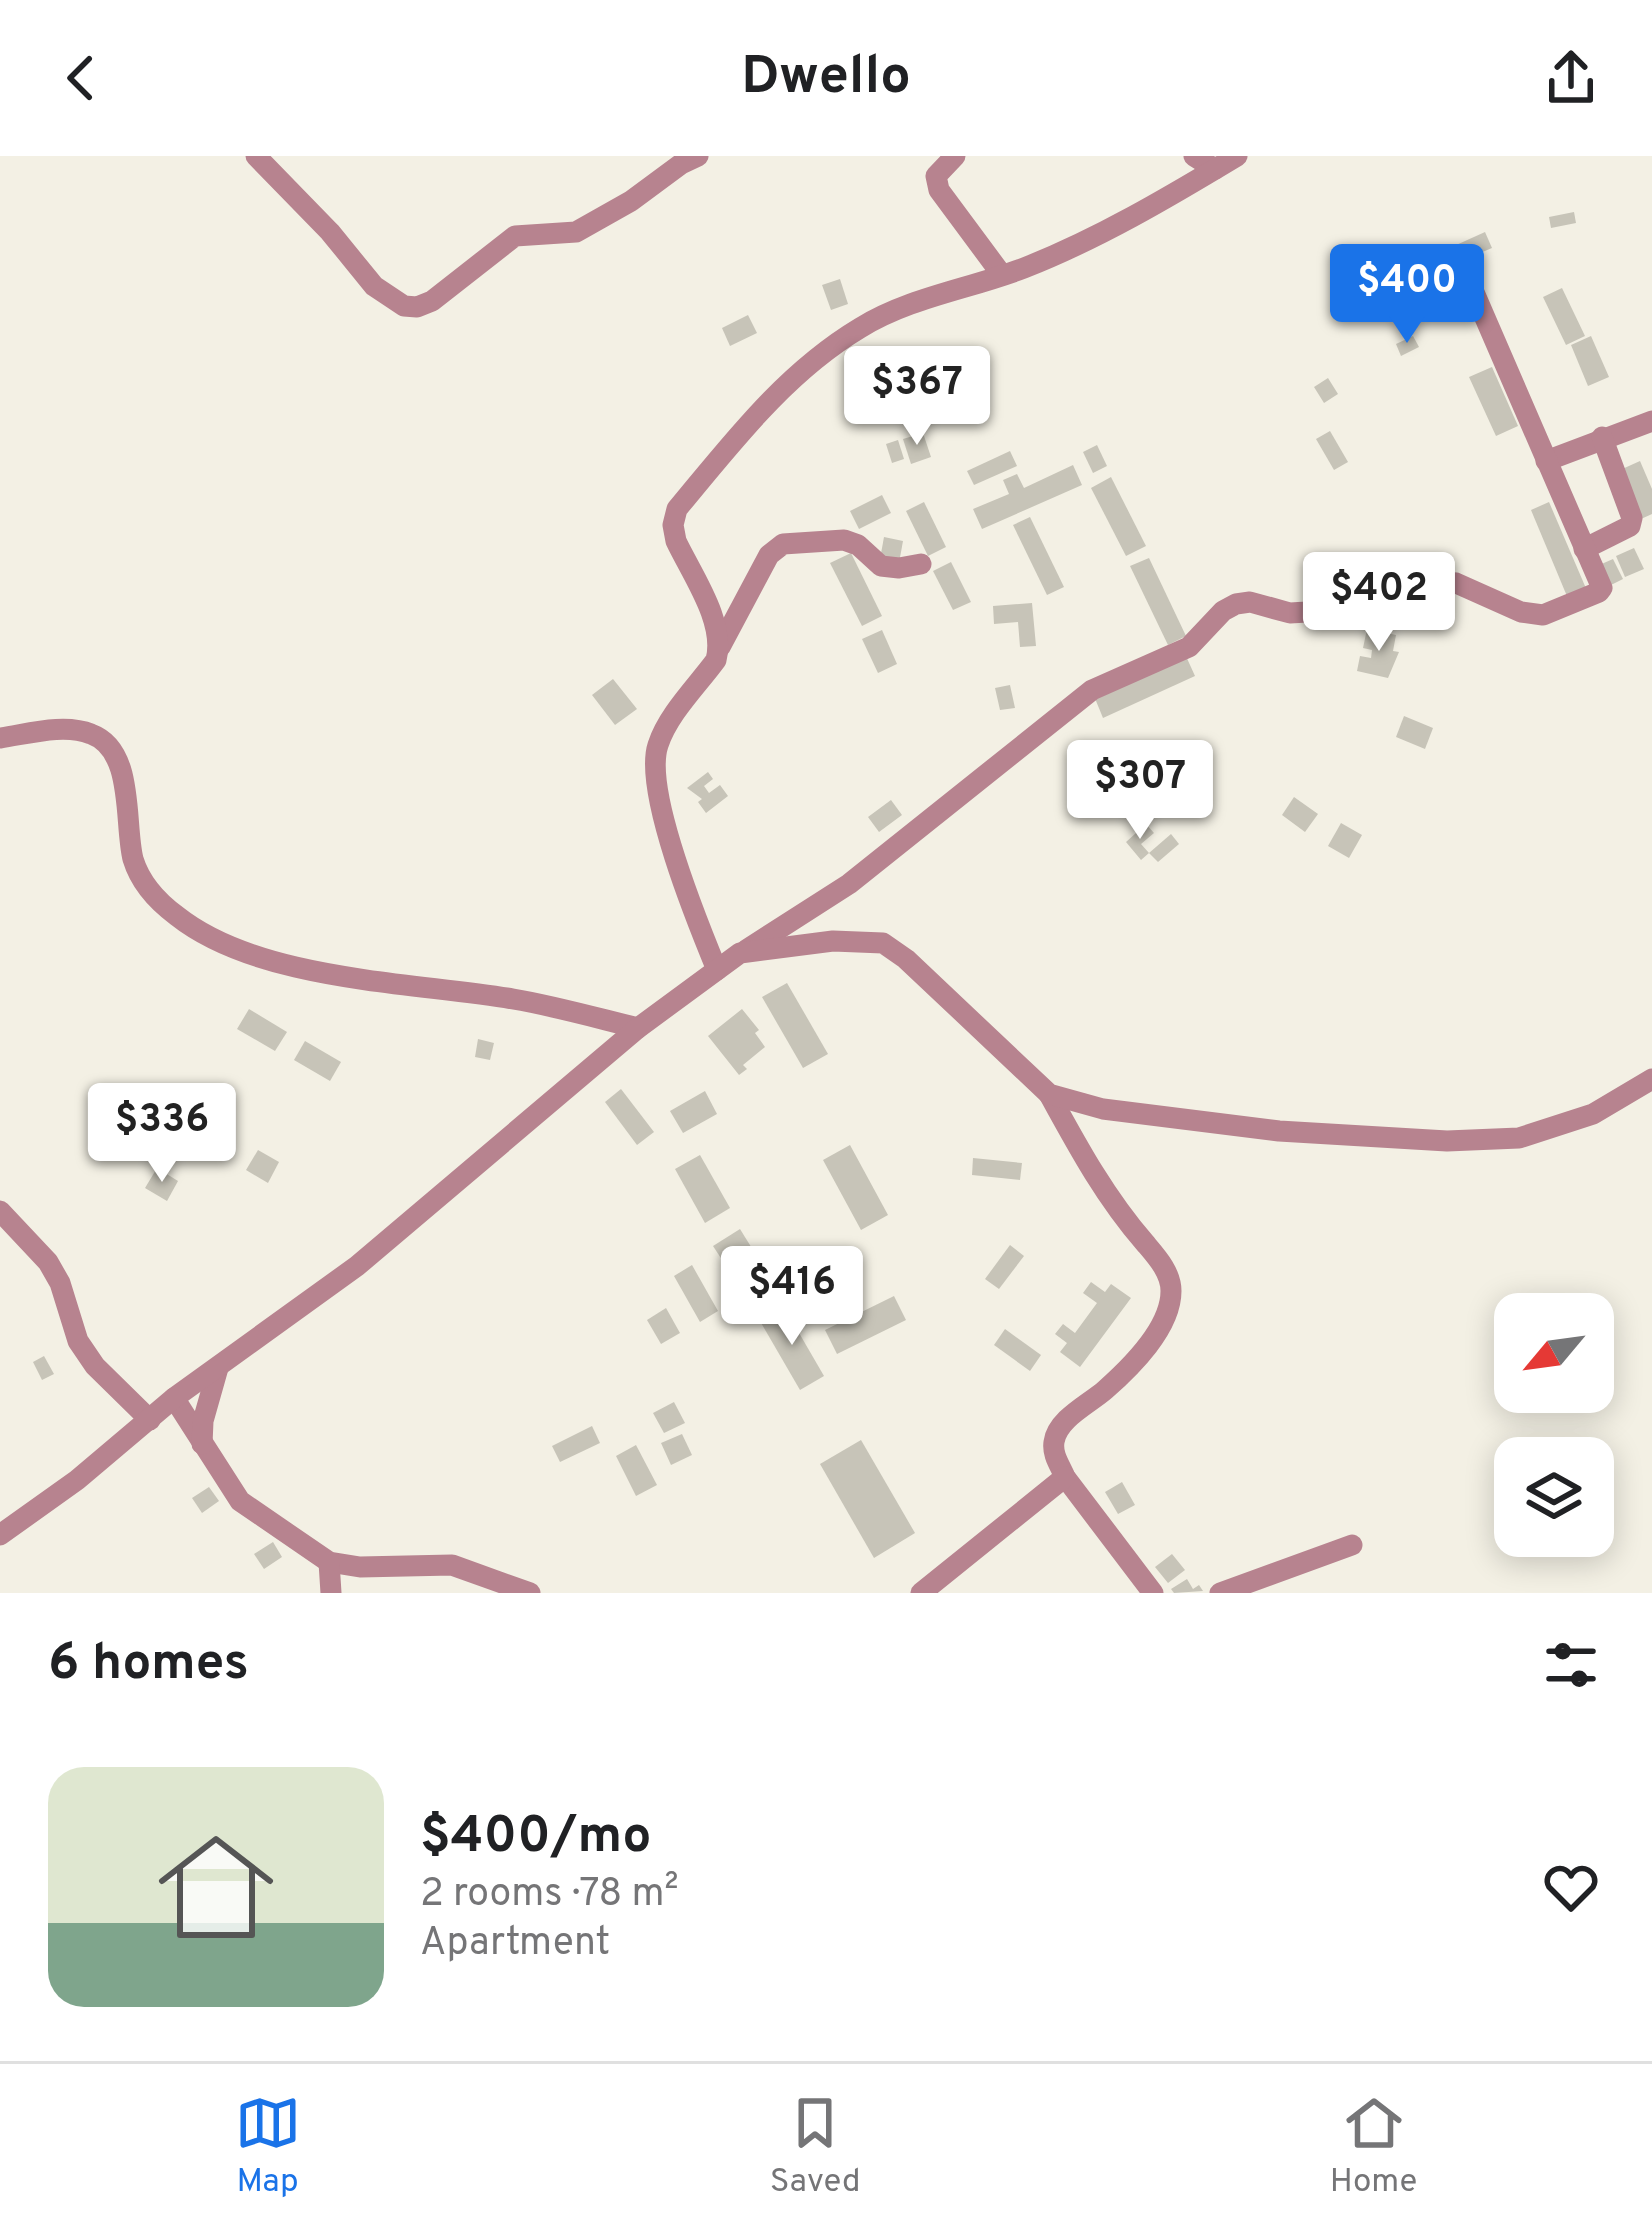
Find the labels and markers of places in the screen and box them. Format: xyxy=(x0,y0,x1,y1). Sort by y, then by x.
pin: $400 xyxy=(1336,244,1478,346)
pin: $367 xyxy=(846,346,988,448)
pin: $402 xyxy=(1308,552,1450,654)
pin: $307 xyxy=(1069,740,1211,842)
pin: $336 xyxy=(91,1083,233,1185)
pin: $416 xyxy=(721,1246,863,1348)

